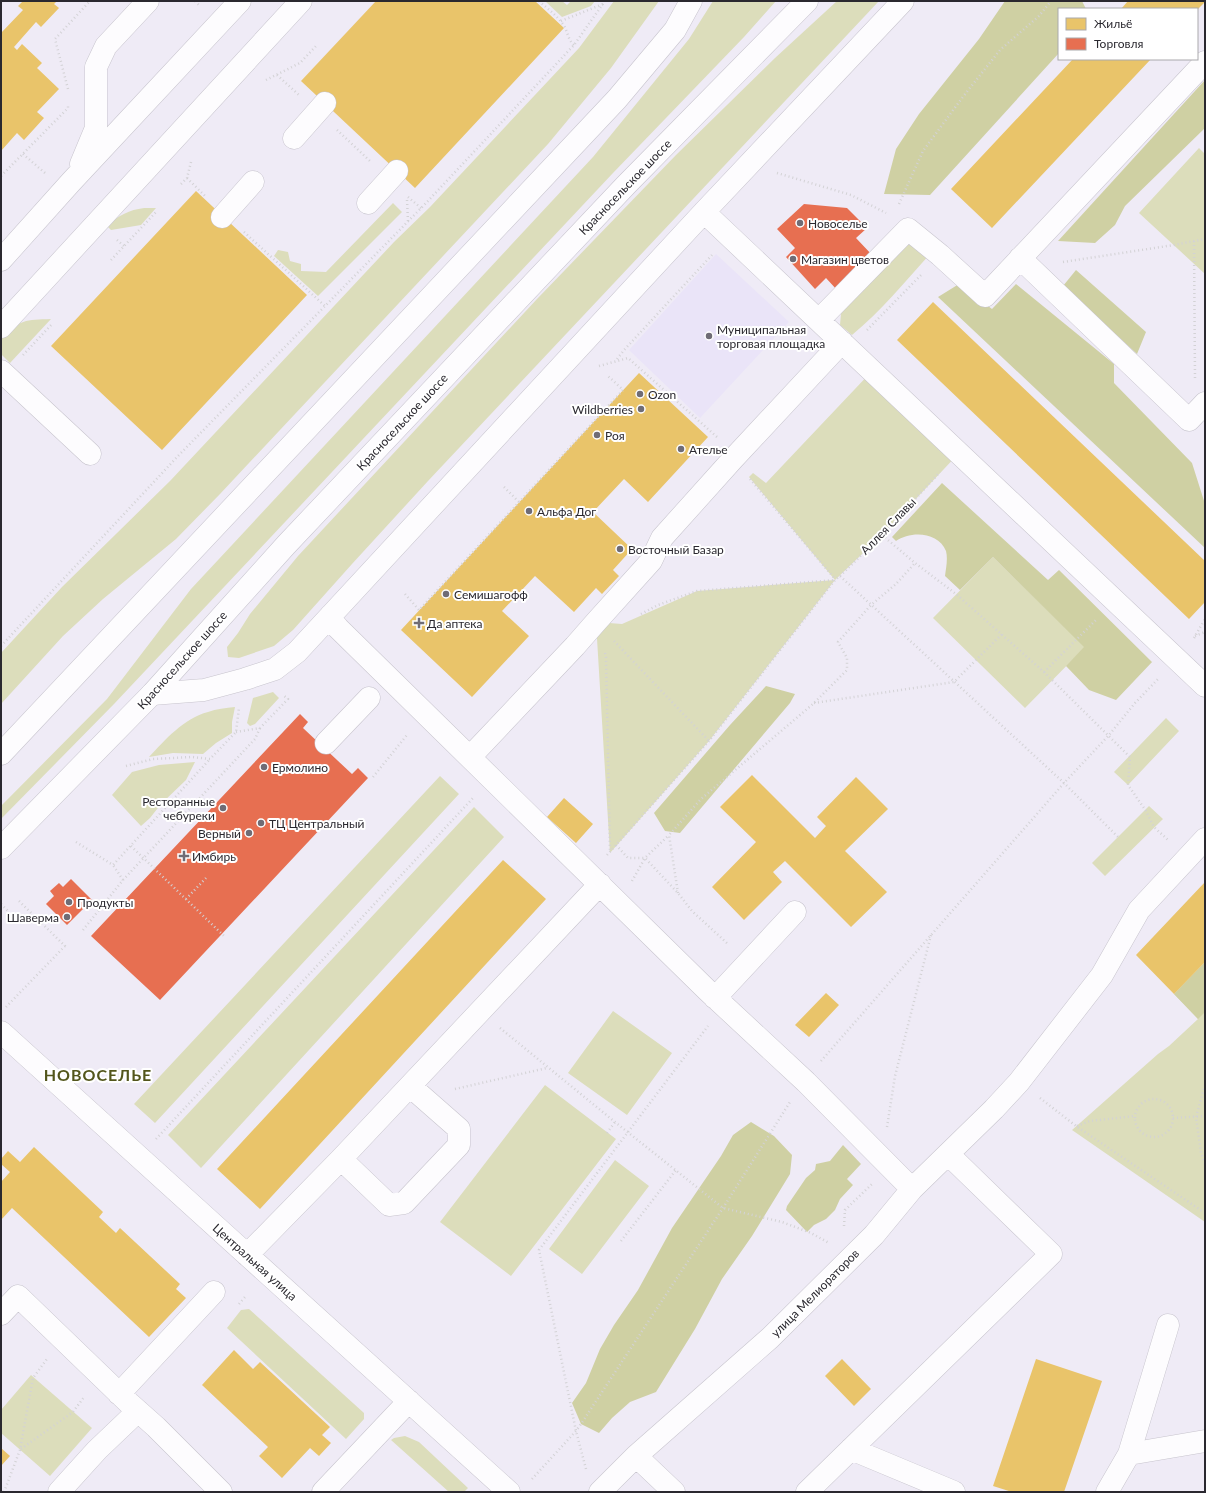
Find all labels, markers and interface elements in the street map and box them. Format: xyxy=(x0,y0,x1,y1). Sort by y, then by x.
legend xyxy=(1058,8,1198,60)
text: Жильё xyxy=(1094,16,1132,31)
text: Торговля xyxy=(1094,36,1144,51)
street label: Красносельское шоссе xyxy=(576,136,674,238)
place label: Новоселье xyxy=(808,216,868,231)
marker: Новоселье xyxy=(795,218,805,228)
place label: Магазин цветов xyxy=(801,252,889,267)
marker: Магазин цветов xyxy=(788,254,798,264)
place label: Муниципальная торговая площадка xyxy=(717,322,825,351)
marker: Муниципальная торговая площадка xyxy=(704,331,714,341)
street label: Красносельское шоссе xyxy=(353,371,451,473)
place label: Ozon xyxy=(648,387,676,402)
marker: Ozon xyxy=(635,389,645,399)
place label: Wildberries xyxy=(572,402,633,417)
marker: Wildberries xyxy=(636,404,646,414)
place label: Роя xyxy=(605,428,625,443)
marker: Роя xyxy=(592,430,602,440)
place label: Ателье xyxy=(689,442,728,457)
marker: Ателье xyxy=(676,444,686,454)
street label: Аллея Славы xyxy=(857,494,919,558)
place label: Альфа Дог xyxy=(537,504,596,519)
marker: Альфа Дог xyxy=(524,506,534,516)
place label: Восточный Базар xyxy=(628,542,724,557)
marker: Восточный Базар xyxy=(615,544,625,554)
place label: Семишагофф xyxy=(454,587,528,602)
marker: Семишагофф xyxy=(441,589,451,599)
street label: Красносельское шоссе xyxy=(134,608,230,712)
place label: Да аптека xyxy=(427,616,483,631)
marker: Да аптека xyxy=(414,618,424,628)
place label: Ермолино xyxy=(272,760,328,775)
marker: Ермолино xyxy=(259,762,269,772)
place label: Ресторанные чебуреки xyxy=(142,794,215,823)
marker: Ресторанные чебуреки xyxy=(218,803,228,813)
place label: ТЦ Центральный xyxy=(269,816,365,831)
marker: ТЦ Центральный xyxy=(256,818,266,828)
place label: Верный xyxy=(198,826,241,841)
marker: Верный xyxy=(244,828,254,838)
place label: Имбирь xyxy=(192,849,236,864)
marker: Имбирь xyxy=(179,851,189,861)
place label: Продукты xyxy=(77,895,133,910)
marker: Продукты xyxy=(64,897,74,907)
place label: Шаверма xyxy=(7,910,59,925)
marker: Шаверма xyxy=(62,912,72,922)
district label: НОВОСЕЛЬЕ xyxy=(44,1065,152,1084)
street label: Центральная улица xyxy=(210,1220,300,1304)
street label: улица Мелиораторов xyxy=(768,1246,862,1340)

